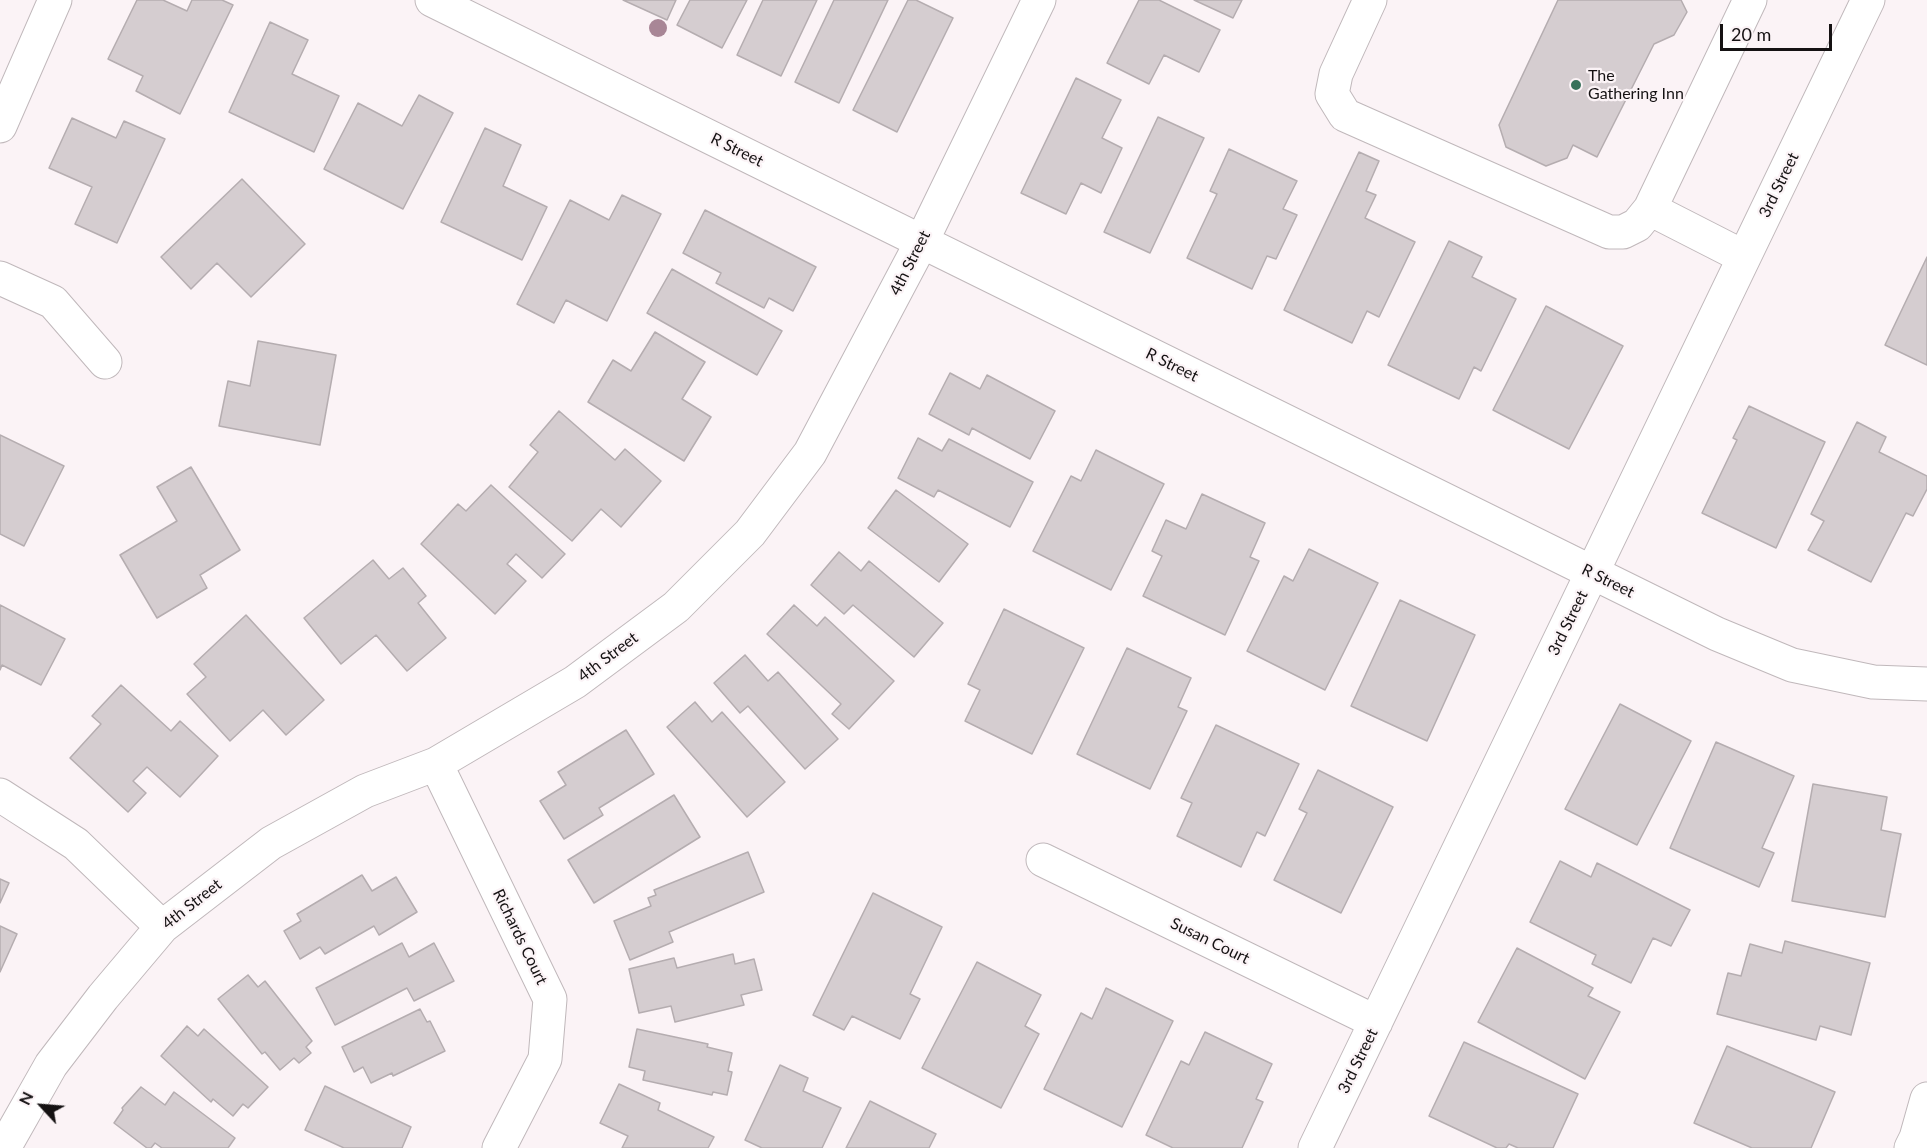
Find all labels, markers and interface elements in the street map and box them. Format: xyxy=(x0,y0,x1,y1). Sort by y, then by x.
scale bar xyxy=(1723,12,1836,50)
text: 20 m xyxy=(1731,23,1771,45)
place label: The Gathering Inn xyxy=(1588,66,1684,104)
marker: The Gathering Inn xyxy=(1569,78,1583,92)
street label: R Street xyxy=(708,129,766,171)
street label: 3rd Street xyxy=(1755,149,1803,221)
street label: 4th Street xyxy=(886,227,934,299)
street label: R Street xyxy=(1143,344,1201,386)
street label: R Street xyxy=(1579,560,1637,602)
street label: 3rd Street xyxy=(1544,587,1592,659)
street label: 4th Street xyxy=(574,628,642,686)
street label: 4th Street xyxy=(158,875,226,933)
street label: Richards Court xyxy=(489,886,551,988)
street label: Susan Court xyxy=(1167,914,1253,968)
street label: 3rd Street xyxy=(1334,1025,1382,1097)
north arrow xyxy=(12,1076,72,1136)
text: N xyxy=(14,1088,37,1108)

